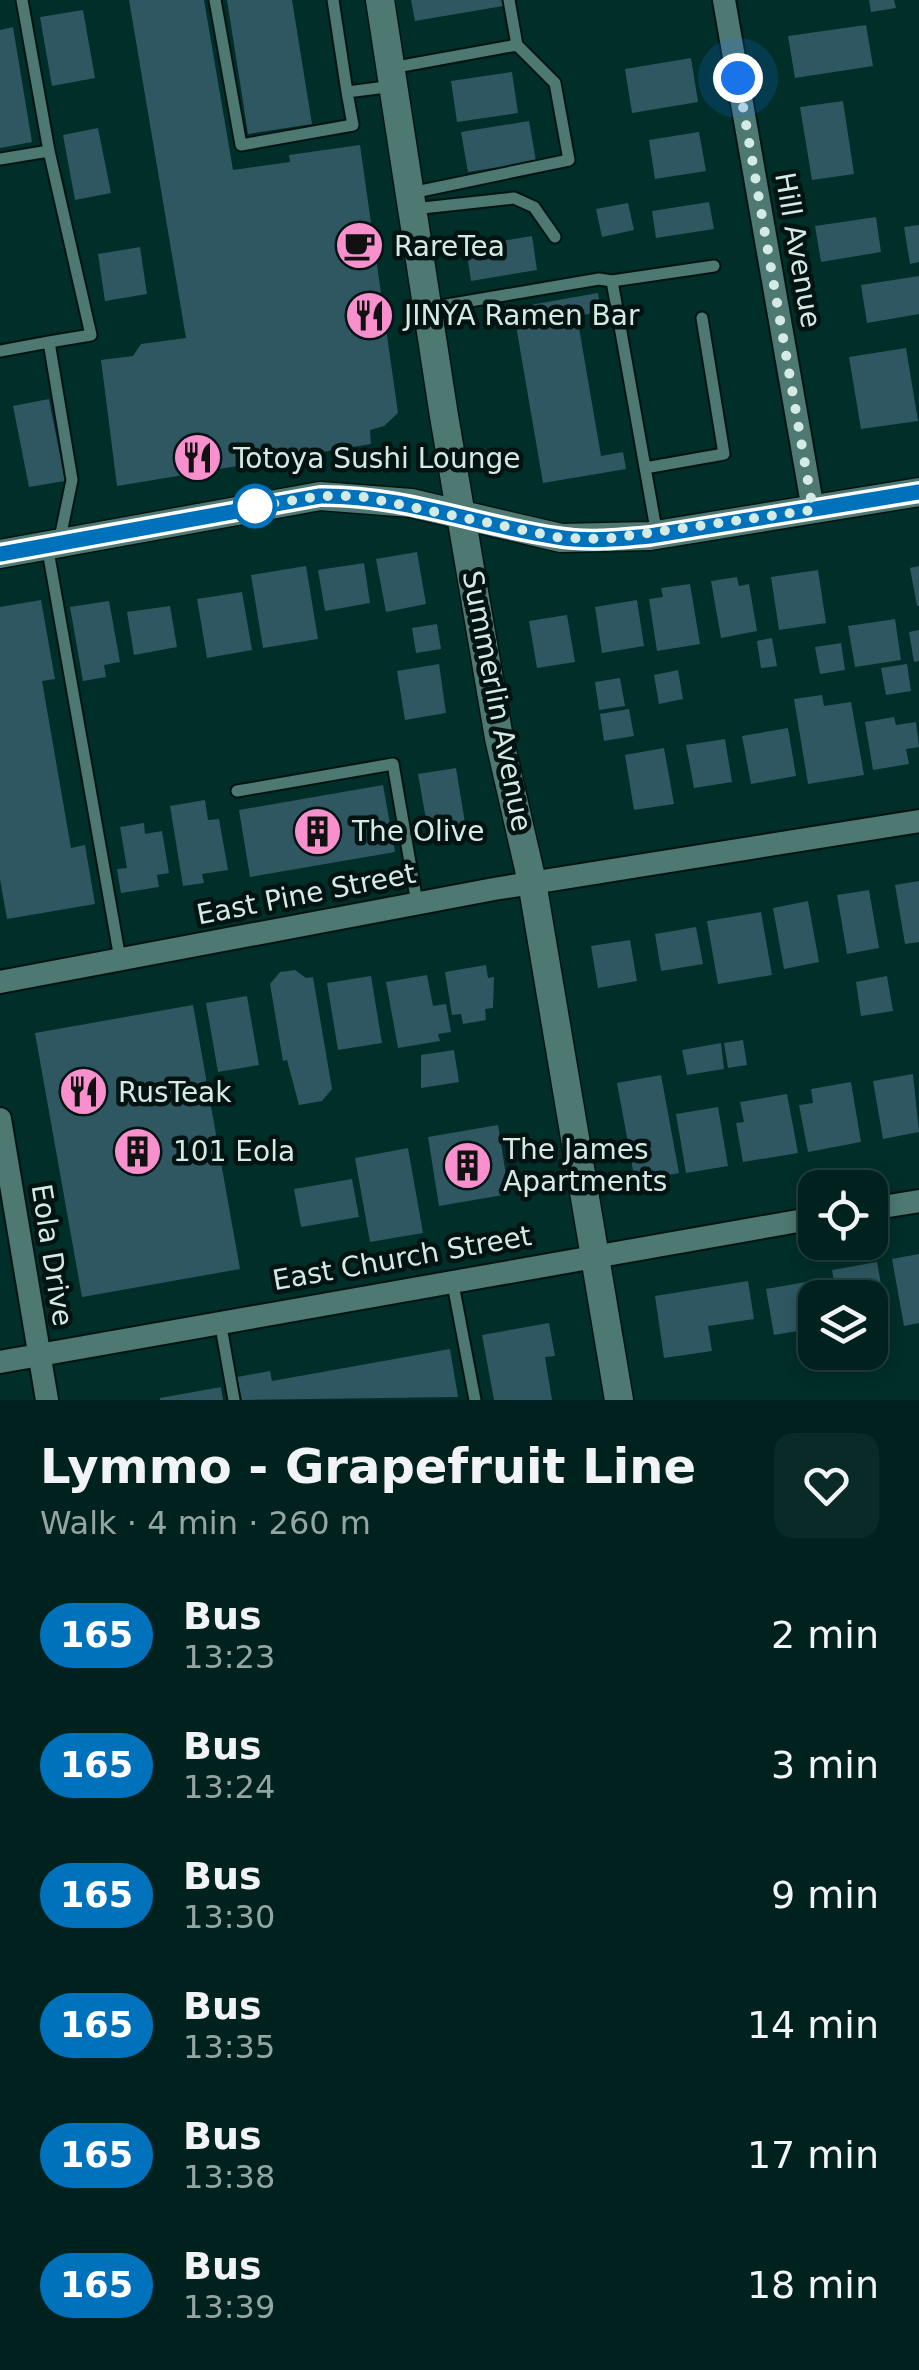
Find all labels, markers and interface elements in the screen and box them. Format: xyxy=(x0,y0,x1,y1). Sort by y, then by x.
your location xyxy=(713,53,763,103)
street label: Hill Avenue xyxy=(768,170,828,330)
cafe icon: RareTea xyxy=(333,220,385,272)
place label: RareTea xyxy=(394,230,505,263)
restaurant icon: JINYA Ramen Bar xyxy=(343,289,395,341)
place label: JINYA Ramen Bar xyxy=(402,299,640,332)
restaurant icon: Totoya Sushi Lounge xyxy=(172,432,224,484)
place label: Totoya Sushi Lounge xyxy=(232,442,520,475)
unlabelled marker xyxy=(234,485,276,527)
street label: Summerlin Avenue xyxy=(456,568,538,834)
building icon: The Olive xyxy=(291,805,343,857)
place label: The Olive xyxy=(351,815,484,848)
street label: East Pine Street xyxy=(194,857,418,931)
restaurant icon: RusTeak xyxy=(57,1066,109,1118)
place label: RusTeak xyxy=(118,1076,232,1109)
building icon: 101 Eola xyxy=(112,1125,164,1177)
place label: The James Apartments xyxy=(502,1133,667,1198)
place label: 101 Eola xyxy=(173,1135,295,1168)
building icon: The James Apartments xyxy=(442,1139,494,1191)
map controls xyxy=(798,1170,888,1370)
button: locate xyxy=(798,1170,888,1260)
street label: Eola Drive xyxy=(24,1182,80,1328)
street label: East Church Street xyxy=(270,1219,534,1297)
button: layers xyxy=(798,1280,888,1370)
button: heart xyxy=(774,1433,879,1538)
text: Lymmo - Grapefruit Line xyxy=(40,1438,696,1494)
text: Walk · 4 min · 260 m xyxy=(40,1504,371,1542)
text: Bus xyxy=(183,1594,262,1638)
text: 2 min xyxy=(771,1613,879,1657)
text: 165 xyxy=(60,1615,133,1655)
text: 13:23 xyxy=(183,1638,275,1676)
text: Bus xyxy=(183,1724,262,1768)
text: 3 min xyxy=(771,1743,879,1787)
text: 165 xyxy=(60,1745,133,1785)
text: 13:24 xyxy=(183,1768,275,1806)
text: Bus xyxy=(183,1854,262,1898)
text: 9 min xyxy=(771,1873,879,1917)
text: 165 xyxy=(60,1875,133,1915)
text: 13:30 xyxy=(183,1898,275,1936)
text: Bus xyxy=(183,1984,262,2028)
text: 14 min xyxy=(747,2003,879,2047)
text: 165 xyxy=(60,2005,133,2045)
text: 13:35 xyxy=(183,2028,275,2066)
text: Bus xyxy=(183,2114,262,2158)
text: 17 min xyxy=(747,2133,879,2177)
text: 165 xyxy=(60,2135,133,2175)
text: 13:38 xyxy=(183,2158,275,2196)
text: Bus xyxy=(183,2244,262,2288)
text: 18 min xyxy=(747,2263,879,2307)
text: 165 xyxy=(60,2265,133,2305)
text: 13:39 xyxy=(183,2288,275,2326)

